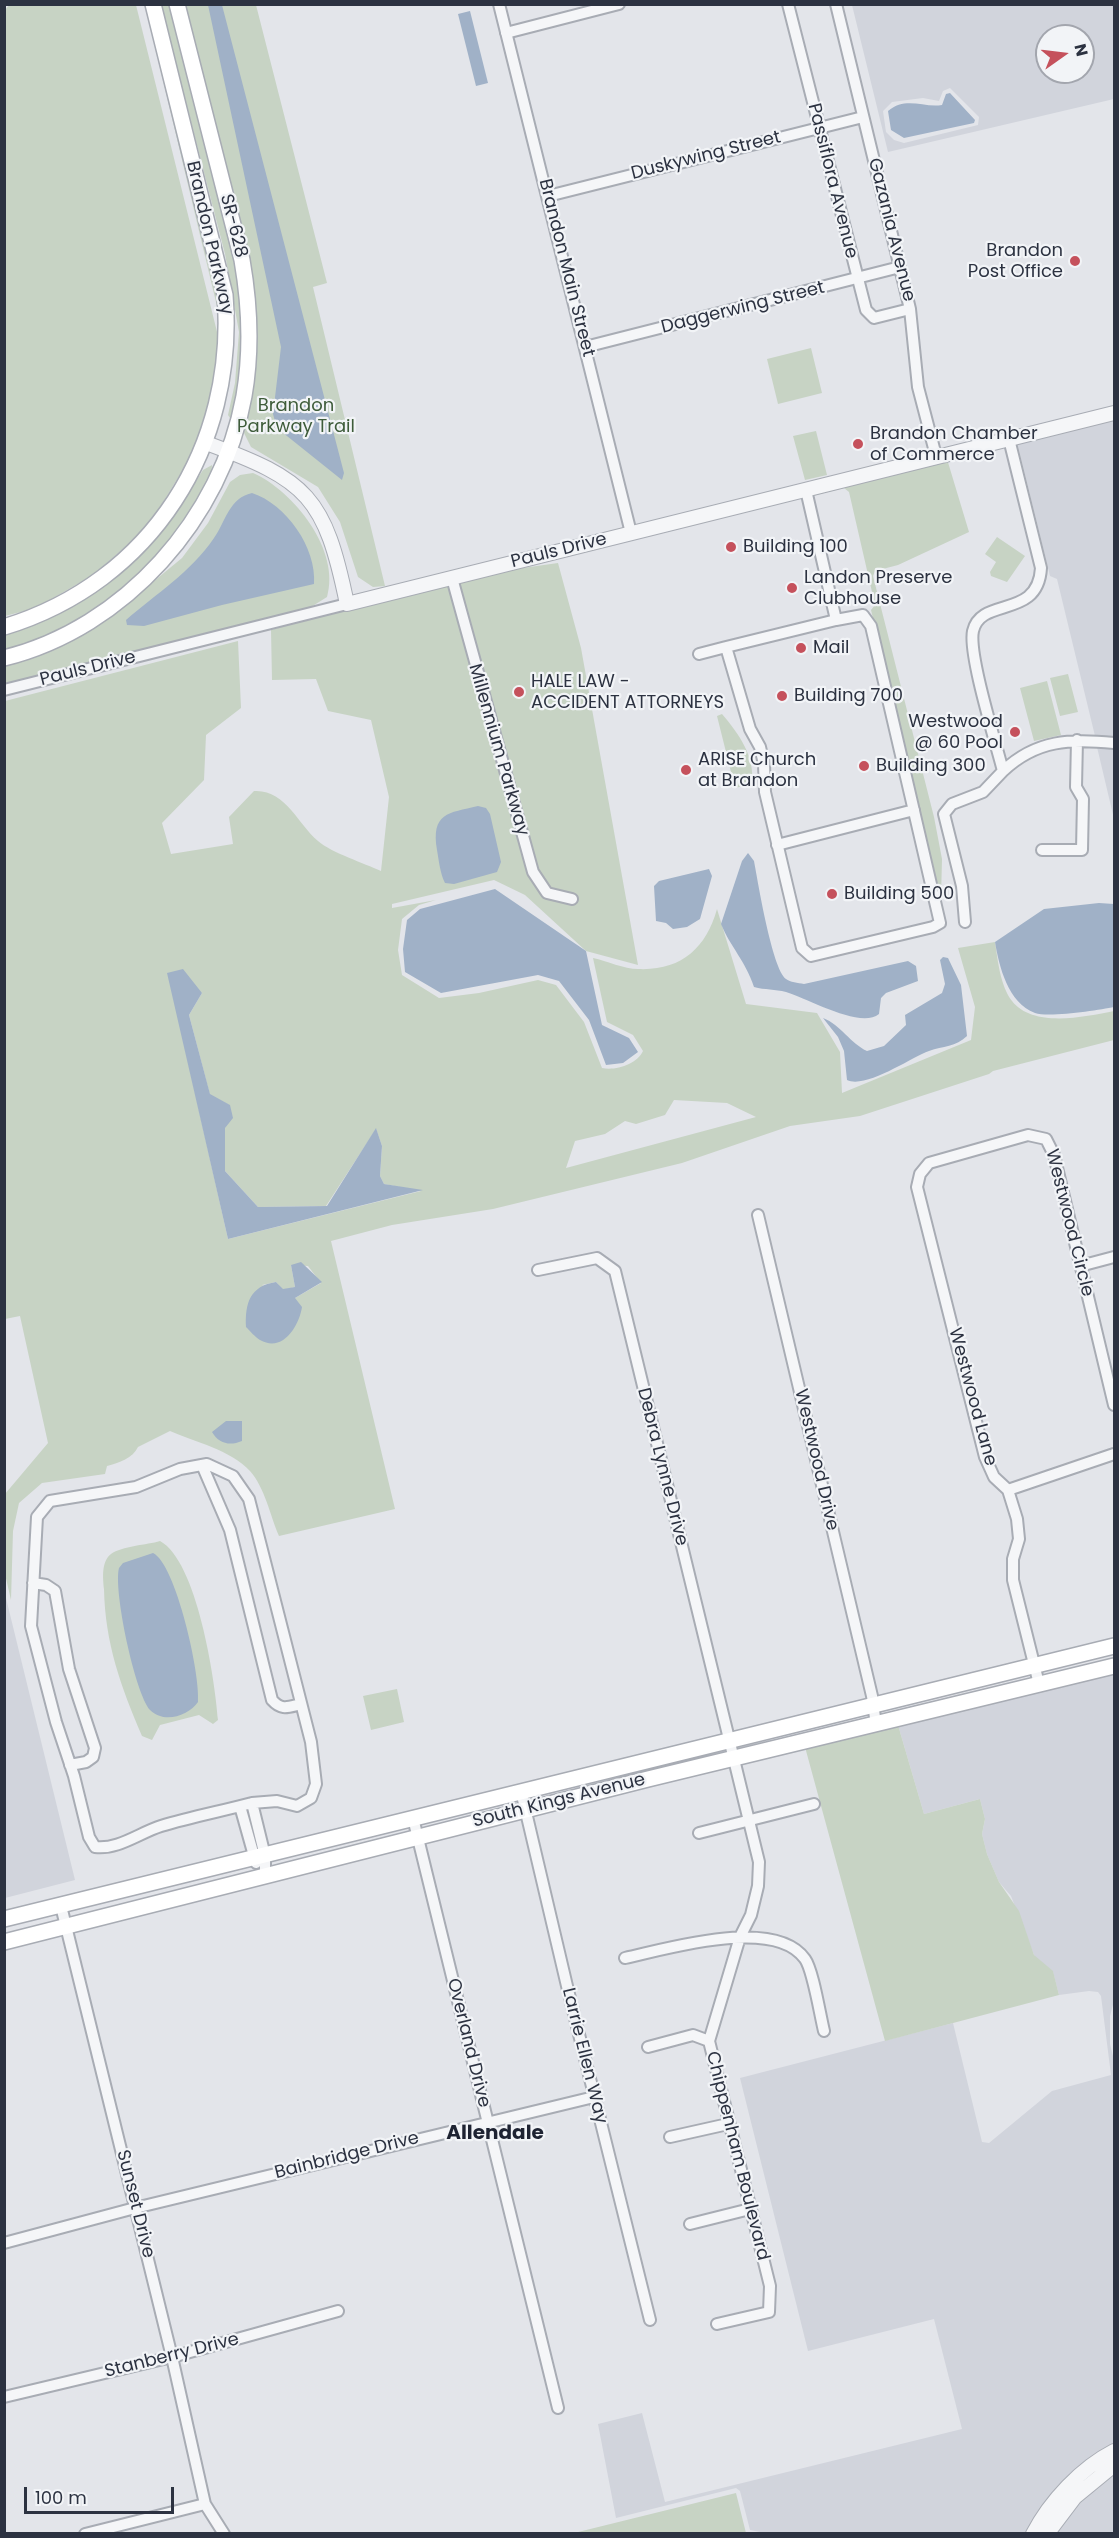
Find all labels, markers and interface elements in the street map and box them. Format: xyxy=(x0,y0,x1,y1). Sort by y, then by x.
north arrow xyxy=(1035,24,1095,84)
text: N xyxy=(1068,41,1094,59)
street label: Passiflora Avenue xyxy=(802,101,862,261)
street label: Duskywing Street xyxy=(629,127,783,185)
street label: Gazania Avenue xyxy=(863,156,919,304)
street label: Brandon Parkway xyxy=(181,159,237,317)
street label: Brandon Main Street xyxy=(533,177,599,359)
street label: SR-628 xyxy=(215,192,251,260)
place label: Brandon Post Office xyxy=(968,240,1063,282)
marker: Brandon Post Office xyxy=(1068,254,1082,268)
street label: Daggerwing Street xyxy=(659,277,827,339)
park label: Brandon Parkway Trail xyxy=(237,395,355,438)
place label: Brandon Chamber of Commerce xyxy=(870,423,1038,466)
marker: Brandon Chamber of Commerce xyxy=(851,437,865,451)
street label: Pauls Drive xyxy=(509,529,609,573)
place label: Building 100 xyxy=(743,536,848,558)
marker: Building 100 xyxy=(724,540,738,554)
place label: Landon Preserve Clubhouse xyxy=(804,567,952,610)
marker: Landon Preserve Clubhouse xyxy=(785,581,799,595)
place label: Mail xyxy=(813,637,850,659)
marker: Mail xyxy=(794,641,808,655)
street label: Pauls Drive xyxy=(38,647,138,691)
street label: Millennium Parkway xyxy=(463,662,533,838)
place label: HALE LAW - ACCIDENT ATTORNEYS xyxy=(531,671,724,714)
marker: HALE LAW - ACCIDENT ATTORNEYS xyxy=(512,685,526,699)
place label: Building 700 xyxy=(794,685,903,707)
marker: Building 700 xyxy=(775,689,789,703)
place label: Westwood @ 60 Pool xyxy=(908,711,1003,754)
marker: Westwood @ 60 Pool xyxy=(1008,725,1022,739)
place label: ARISE Church at Brandon xyxy=(698,749,816,792)
place label: Building 300 xyxy=(876,755,986,777)
marker: Building 300 xyxy=(857,759,871,773)
marker: ARISE Church at Brandon xyxy=(679,763,693,777)
place label: Building 500 xyxy=(844,883,954,905)
marker: Building 500 xyxy=(825,887,839,901)
street label: Westwood Circle xyxy=(1040,1147,1098,1299)
street label: Westwood Lane xyxy=(943,1326,1001,1468)
street label: Debra Lynne Drive xyxy=(632,1386,692,1548)
street label: Westwood Drive xyxy=(789,1387,843,1533)
street label: South Kings Avenue xyxy=(470,1769,648,1833)
street label: Overland Drive xyxy=(442,1976,494,2110)
street label: Larrie Ellen Way xyxy=(557,1986,611,2126)
street label: Chippenham Boulevard xyxy=(701,2049,773,2263)
district label: Allendale xyxy=(446,2122,544,2146)
street label: Bainbridge Drive xyxy=(273,2128,421,2184)
street label: Sunset Drive xyxy=(111,2148,159,2260)
street label: Stanberry Drive xyxy=(103,2329,241,2383)
scale bar xyxy=(27,2475,177,2513)
text: 100 m xyxy=(35,2485,87,2510)

